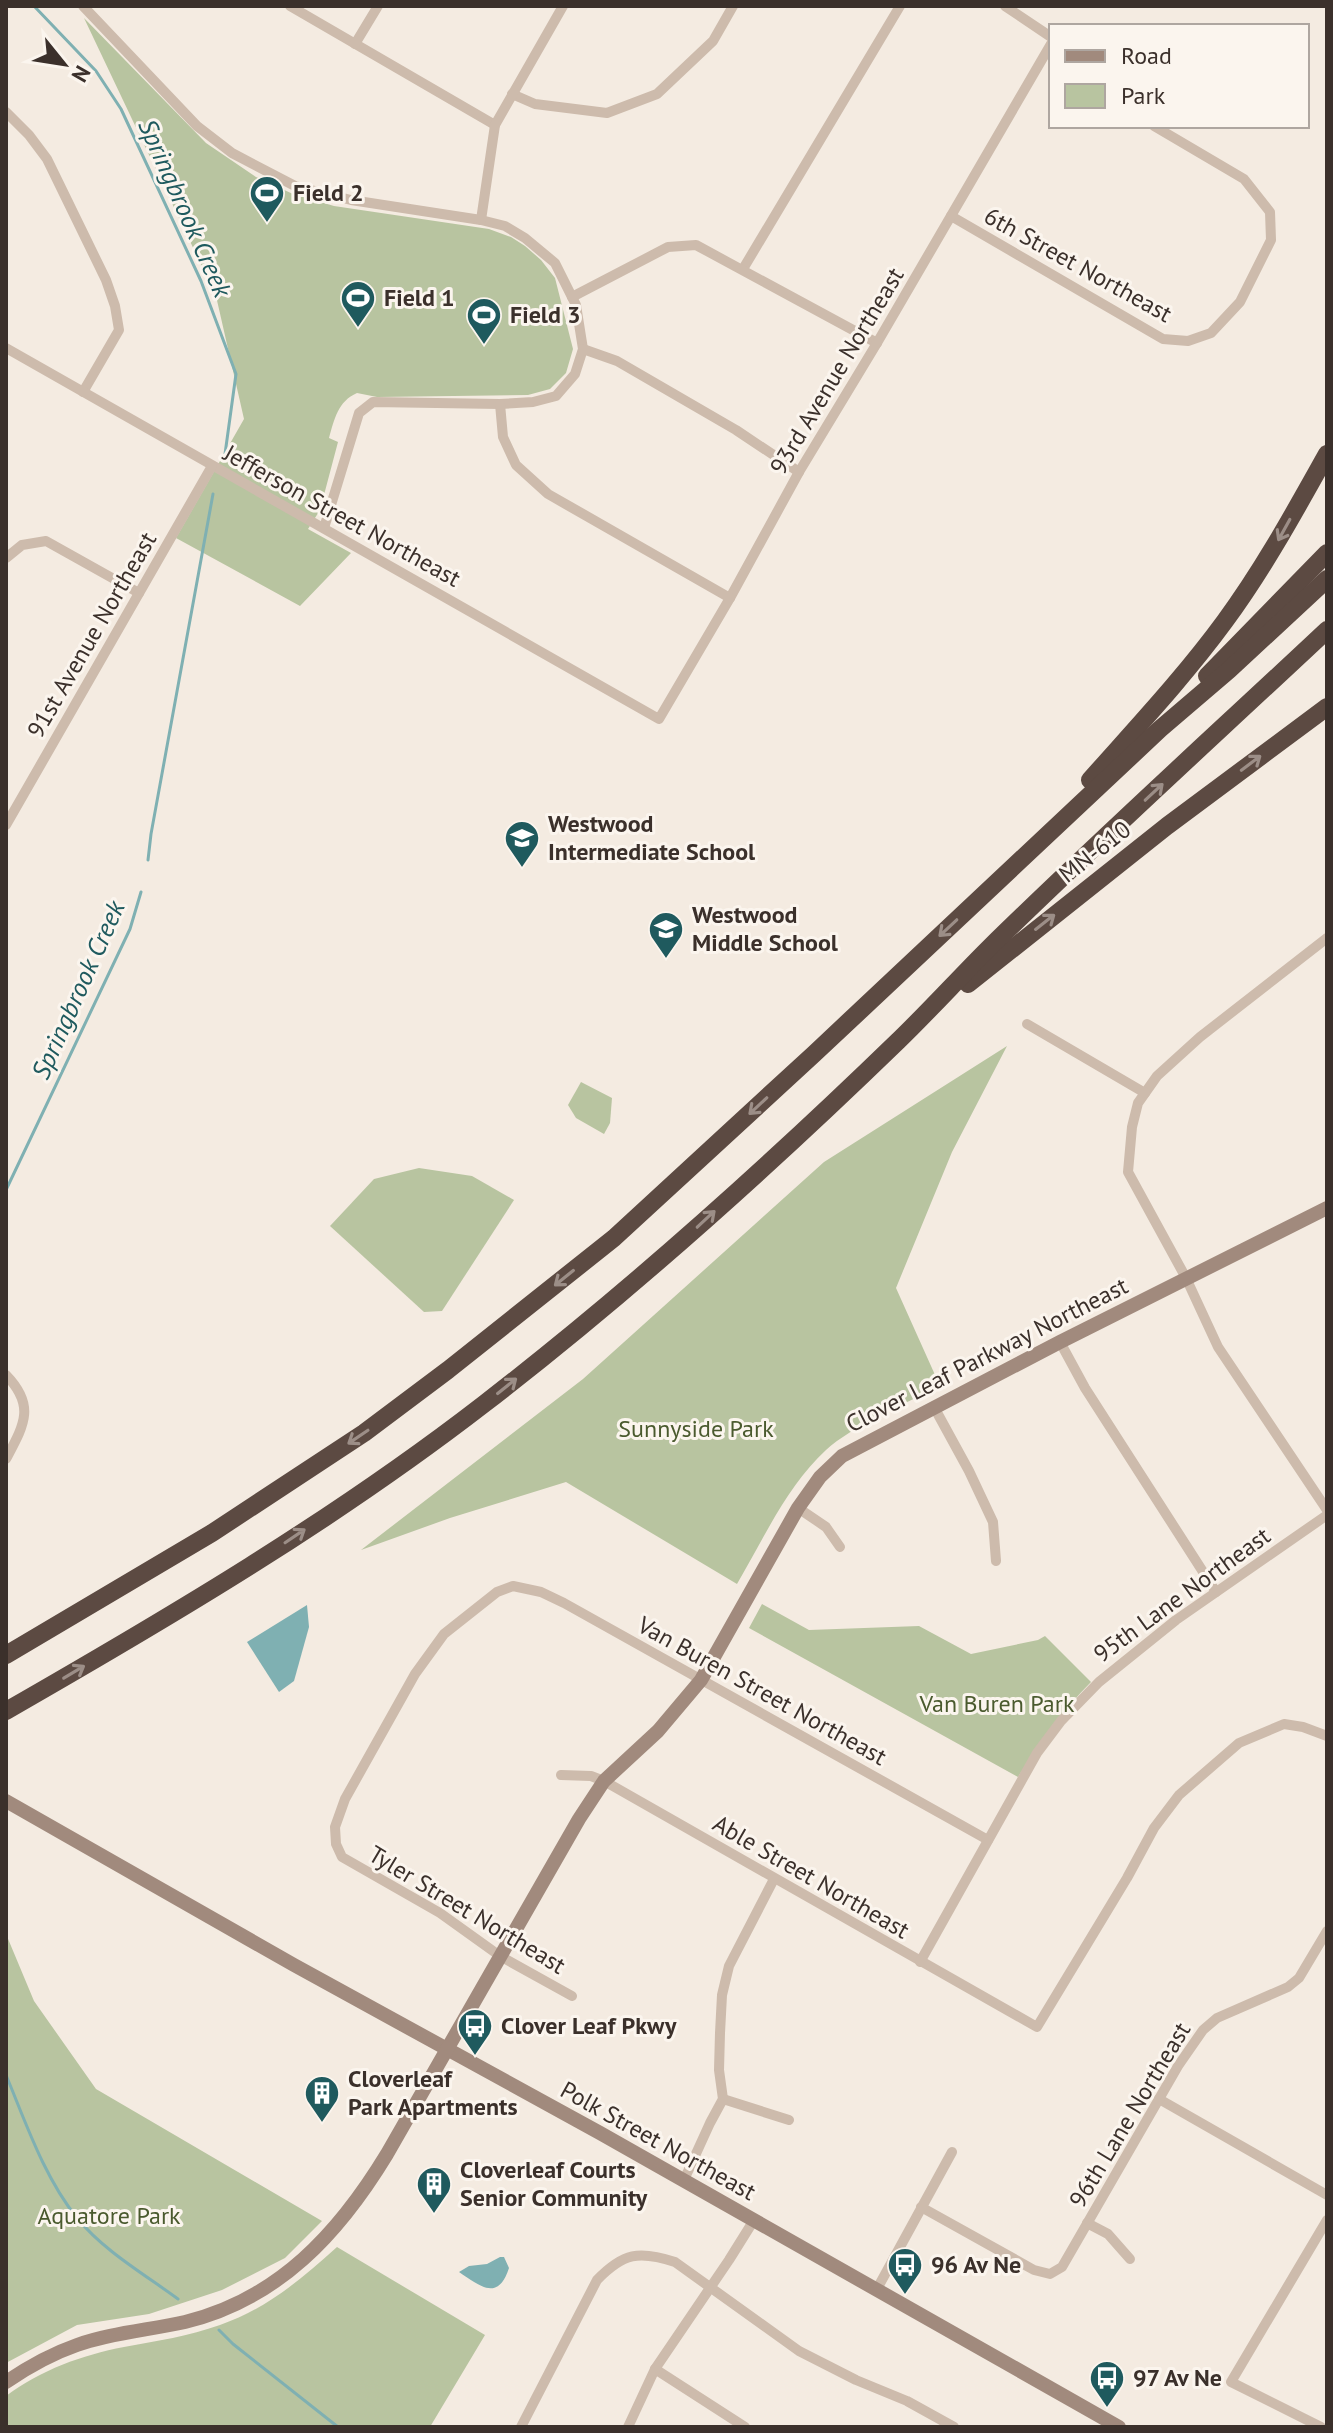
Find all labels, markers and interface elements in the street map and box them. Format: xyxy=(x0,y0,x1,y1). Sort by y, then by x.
north arrow xyxy=(24,24,104,104)
legend xyxy=(1049,24,1309,128)
text: Road xyxy=(1121,40,1172,71)
text: N xyxy=(66,61,97,87)
text: Park xyxy=(1121,80,1166,111)
water label: Springbrook Creek xyxy=(131,113,240,303)
sports icon: Field 2 xyxy=(248,174,286,224)
place label: Field 2 xyxy=(293,177,364,208)
street label: 6th Street Northeast xyxy=(979,200,1178,329)
street label: 93rd Avenue Northeast xyxy=(763,262,911,480)
sports icon: Field 1 xyxy=(339,279,377,329)
place label: Field 1 xyxy=(384,282,455,313)
sports icon: Field 3 xyxy=(465,296,503,346)
place label: Field 3 xyxy=(510,299,581,330)
street label: Jefferson Street Northeast xyxy=(217,437,466,594)
one-way arrow xyxy=(1276,518,1292,542)
street label: 91st Avenue Northeast xyxy=(20,526,163,743)
one-way arrow xyxy=(1240,755,1261,772)
one-way arrow xyxy=(1144,783,1164,802)
place label: Westwood Intermediate School xyxy=(548,808,756,867)
street label: MN-610 xyxy=(1052,814,1137,889)
school or university icon: Westwood Intermediate School xyxy=(503,819,541,869)
water label: Springbrook Creek xyxy=(23,894,132,1084)
place label: Westwood Middle School xyxy=(692,899,839,958)
school or university icon: Westwood Middle School xyxy=(647,910,685,960)
one-way arrow xyxy=(1034,913,1055,930)
one-way arrow xyxy=(938,918,958,937)
one-way arrow xyxy=(749,1096,769,1114)
one-way arrow xyxy=(696,1210,716,1228)
one-way arrow xyxy=(554,1269,575,1287)
street label: Clover Leaf Parkway Northeast xyxy=(841,1270,1133,1439)
one-way arrow xyxy=(496,1377,517,1394)
park label: Sunnyside Park xyxy=(618,1413,774,1444)
one-way arrow xyxy=(348,1429,370,1445)
street label: 95th Lane Northeast xyxy=(1087,1520,1276,1669)
one-way arrow xyxy=(283,1528,305,1544)
street label: Van Buren Street Northeast xyxy=(631,1609,892,1772)
one-way arrow xyxy=(62,1664,85,1680)
park label: Van Buren Park xyxy=(919,1688,1075,1719)
street label: Able Street Northeast xyxy=(707,1808,915,1945)
street label: Tyler Street Northeast xyxy=(363,1838,571,1981)
bus stop icon: Clover Leaf Pkwy xyxy=(456,2007,494,2057)
place label: Clover Leaf Pkwy xyxy=(501,2010,677,2041)
street label: 96th Lane Northeast xyxy=(1062,2016,1197,2213)
place label: Cloverleaf Park Apartments xyxy=(348,2063,518,2122)
building icon: Cloverleaf Park Apartments xyxy=(303,2074,341,2124)
street label: Polk Street Northeast xyxy=(555,2074,761,2207)
place label: Cloverleaf Courts Senior Community xyxy=(460,2154,648,2213)
building icon: Cloverleaf Courts Senior Community xyxy=(415,2165,453,2215)
park label: Aquatore Park xyxy=(37,2200,181,2231)
bus stop icon: 96 Av Ne xyxy=(886,2246,924,2296)
place label: 96 Av Ne xyxy=(931,2249,1021,2280)
bus stop icon: 97 Av Ne xyxy=(1088,2359,1126,2409)
place label: 97 Av Ne xyxy=(1133,2362,1222,2393)

